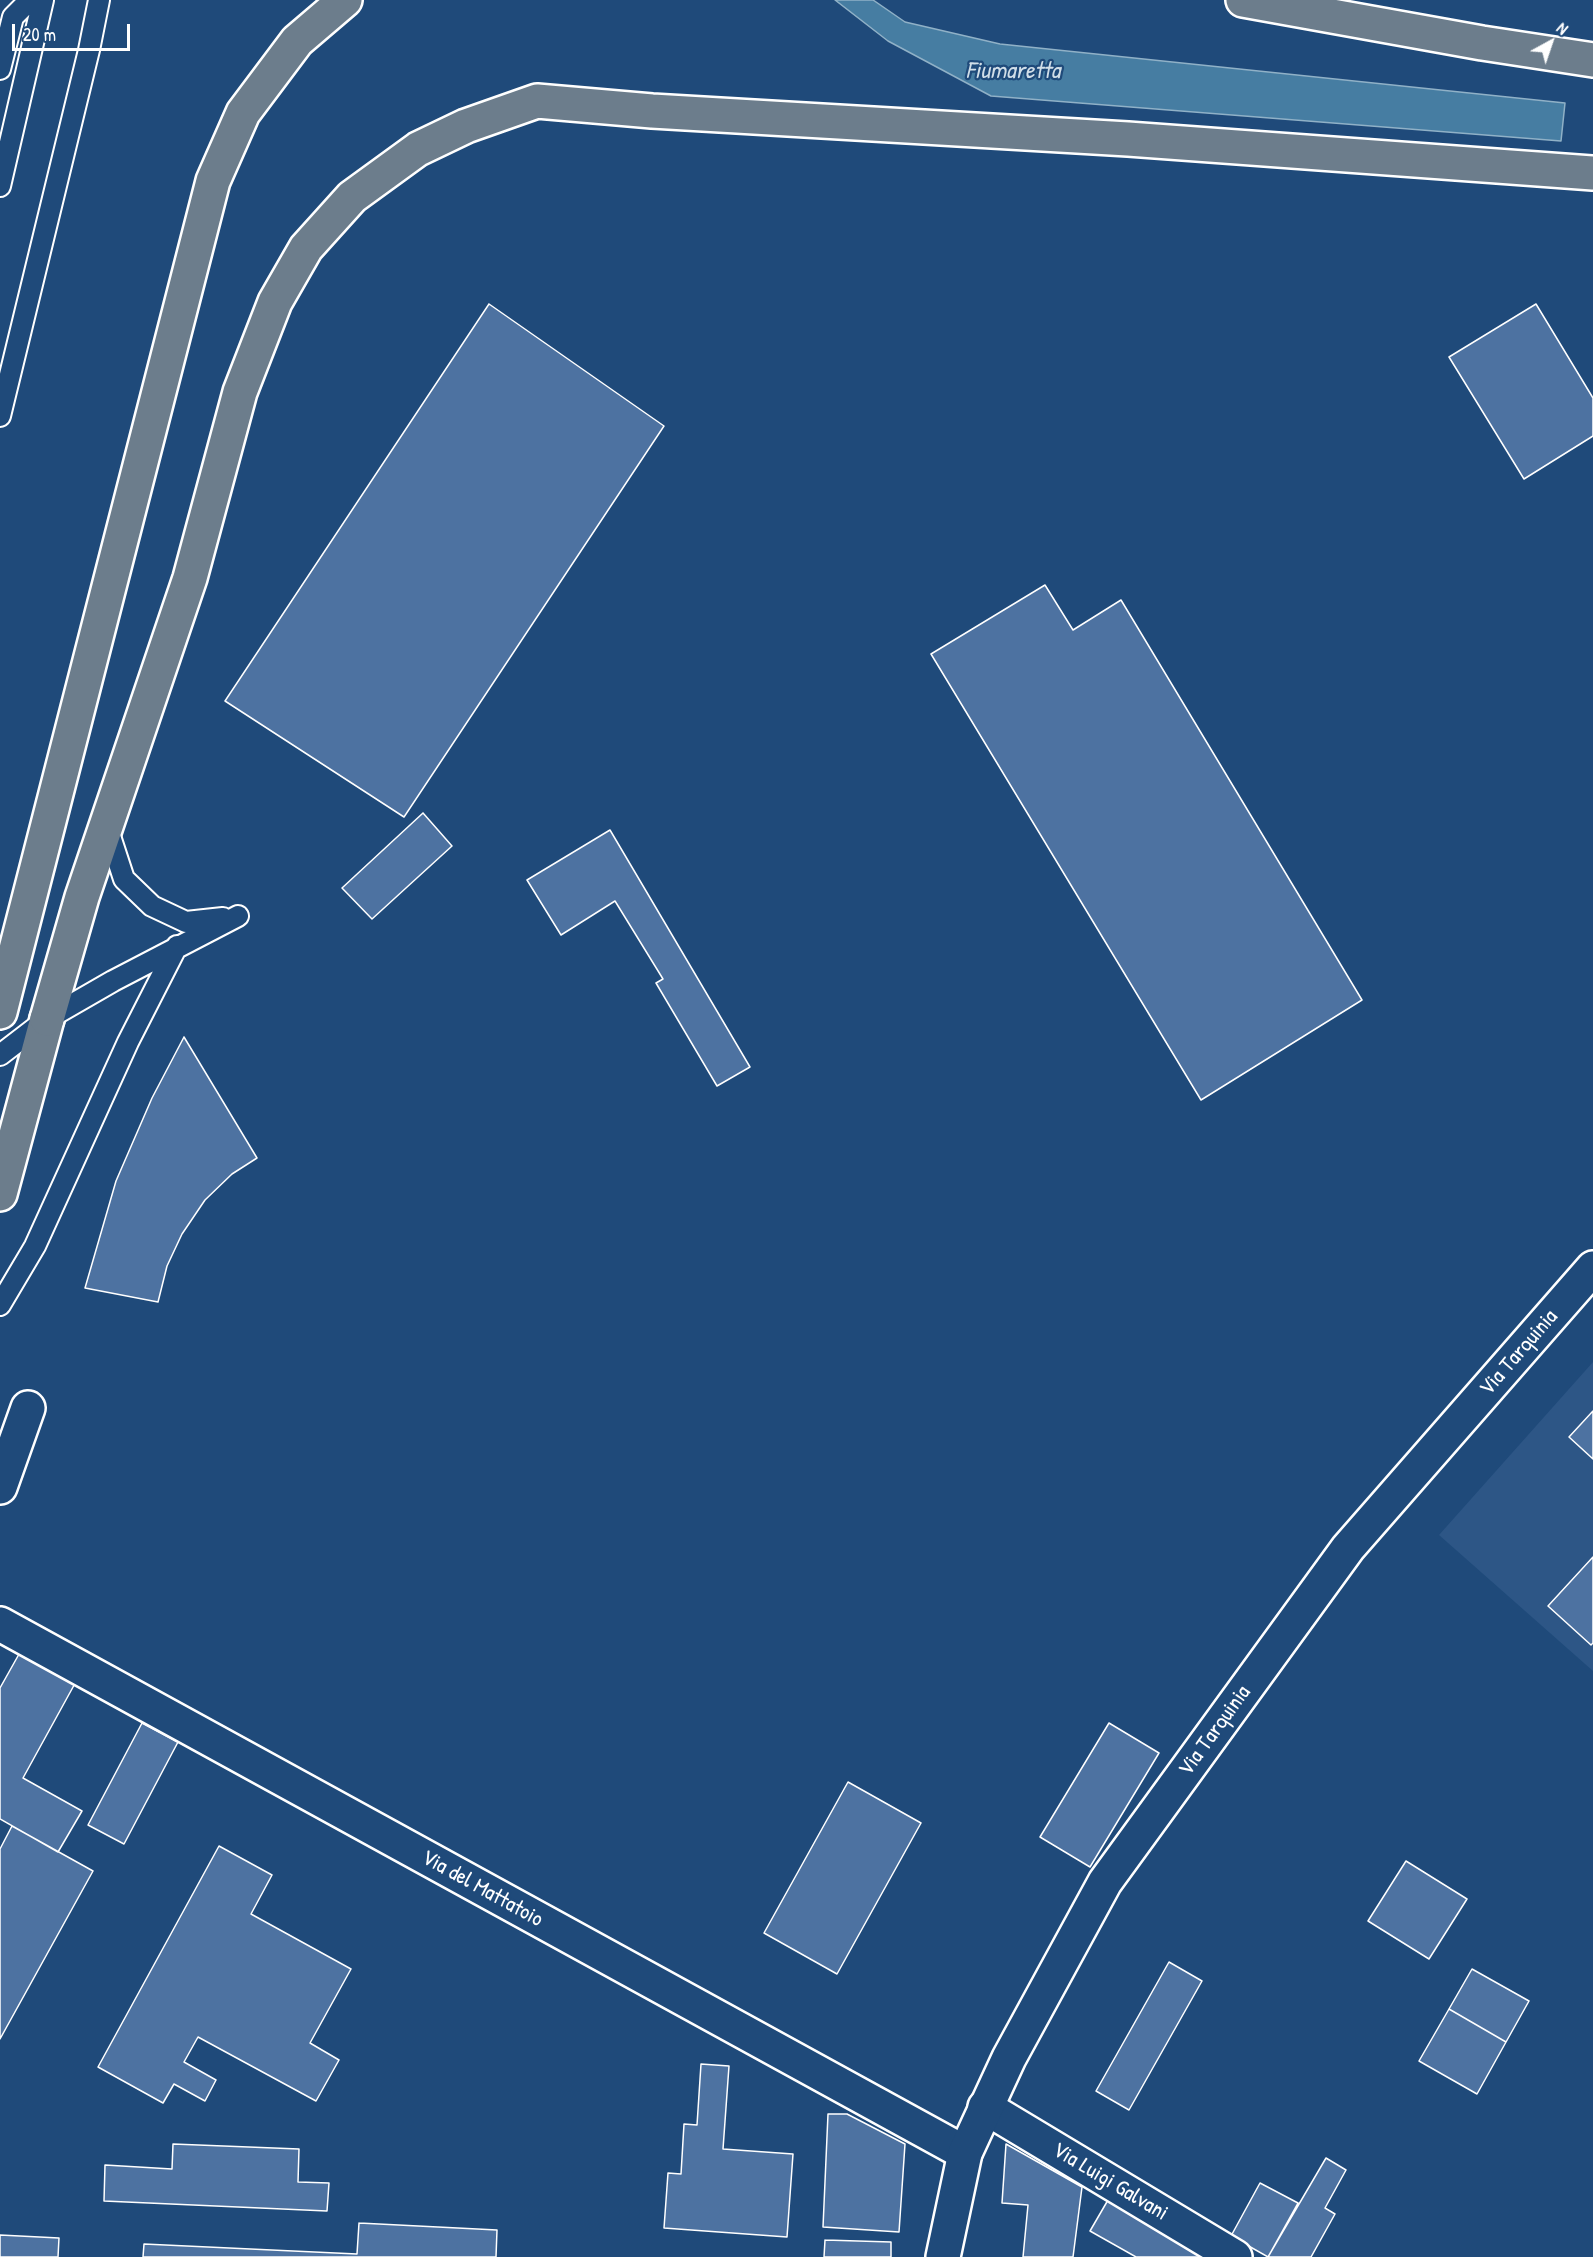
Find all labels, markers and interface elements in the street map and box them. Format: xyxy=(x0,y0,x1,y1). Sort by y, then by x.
scale bar xyxy=(15,12,134,50)
north arrow xyxy=(1521,12,1581,72)
text: N xyxy=(1552,17,1573,39)
text: 20 m xyxy=(23,22,56,47)
water label: Fiumaretta xyxy=(966,58,1060,86)
street label: Via Tarquinia xyxy=(1474,1304,1564,1402)
street label: Via Tarquinia xyxy=(1173,1680,1257,1782)
street label: Via del Mattatoio xyxy=(417,1845,547,1933)
street label: Via Luigi Galvani xyxy=(1047,2137,1173,2227)

